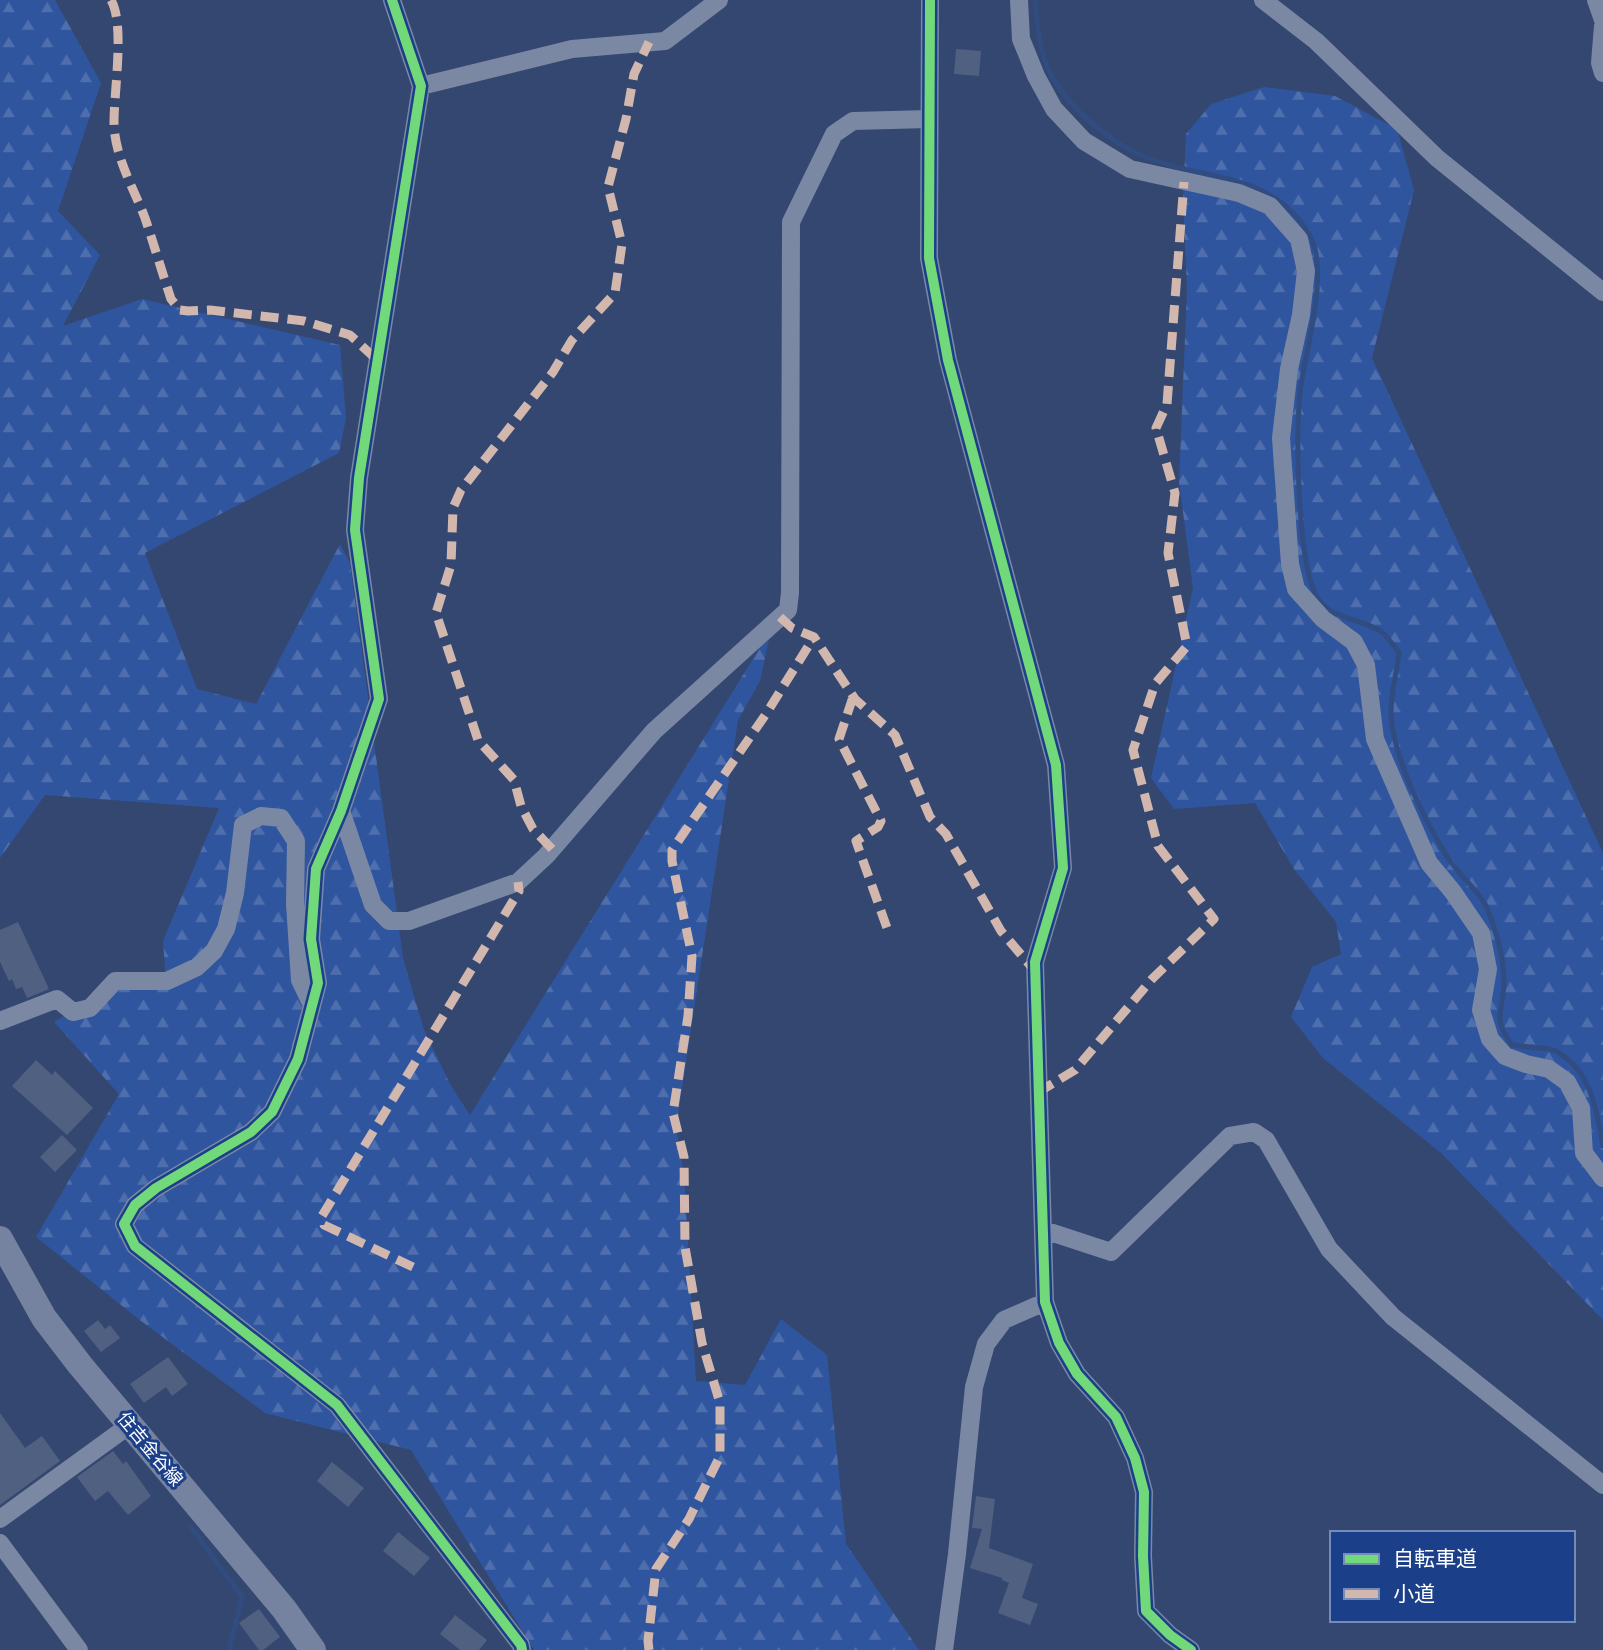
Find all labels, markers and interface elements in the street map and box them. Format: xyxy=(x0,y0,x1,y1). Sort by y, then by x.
street label: 住吉金谷線 xyxy=(113,1407,188,1491)
legend xyxy=(1330,1531,1575,1622)
text: 自転車道 xyxy=(1393,1545,1477,1571)
text: 小道 xyxy=(1393,1580,1435,1606)

